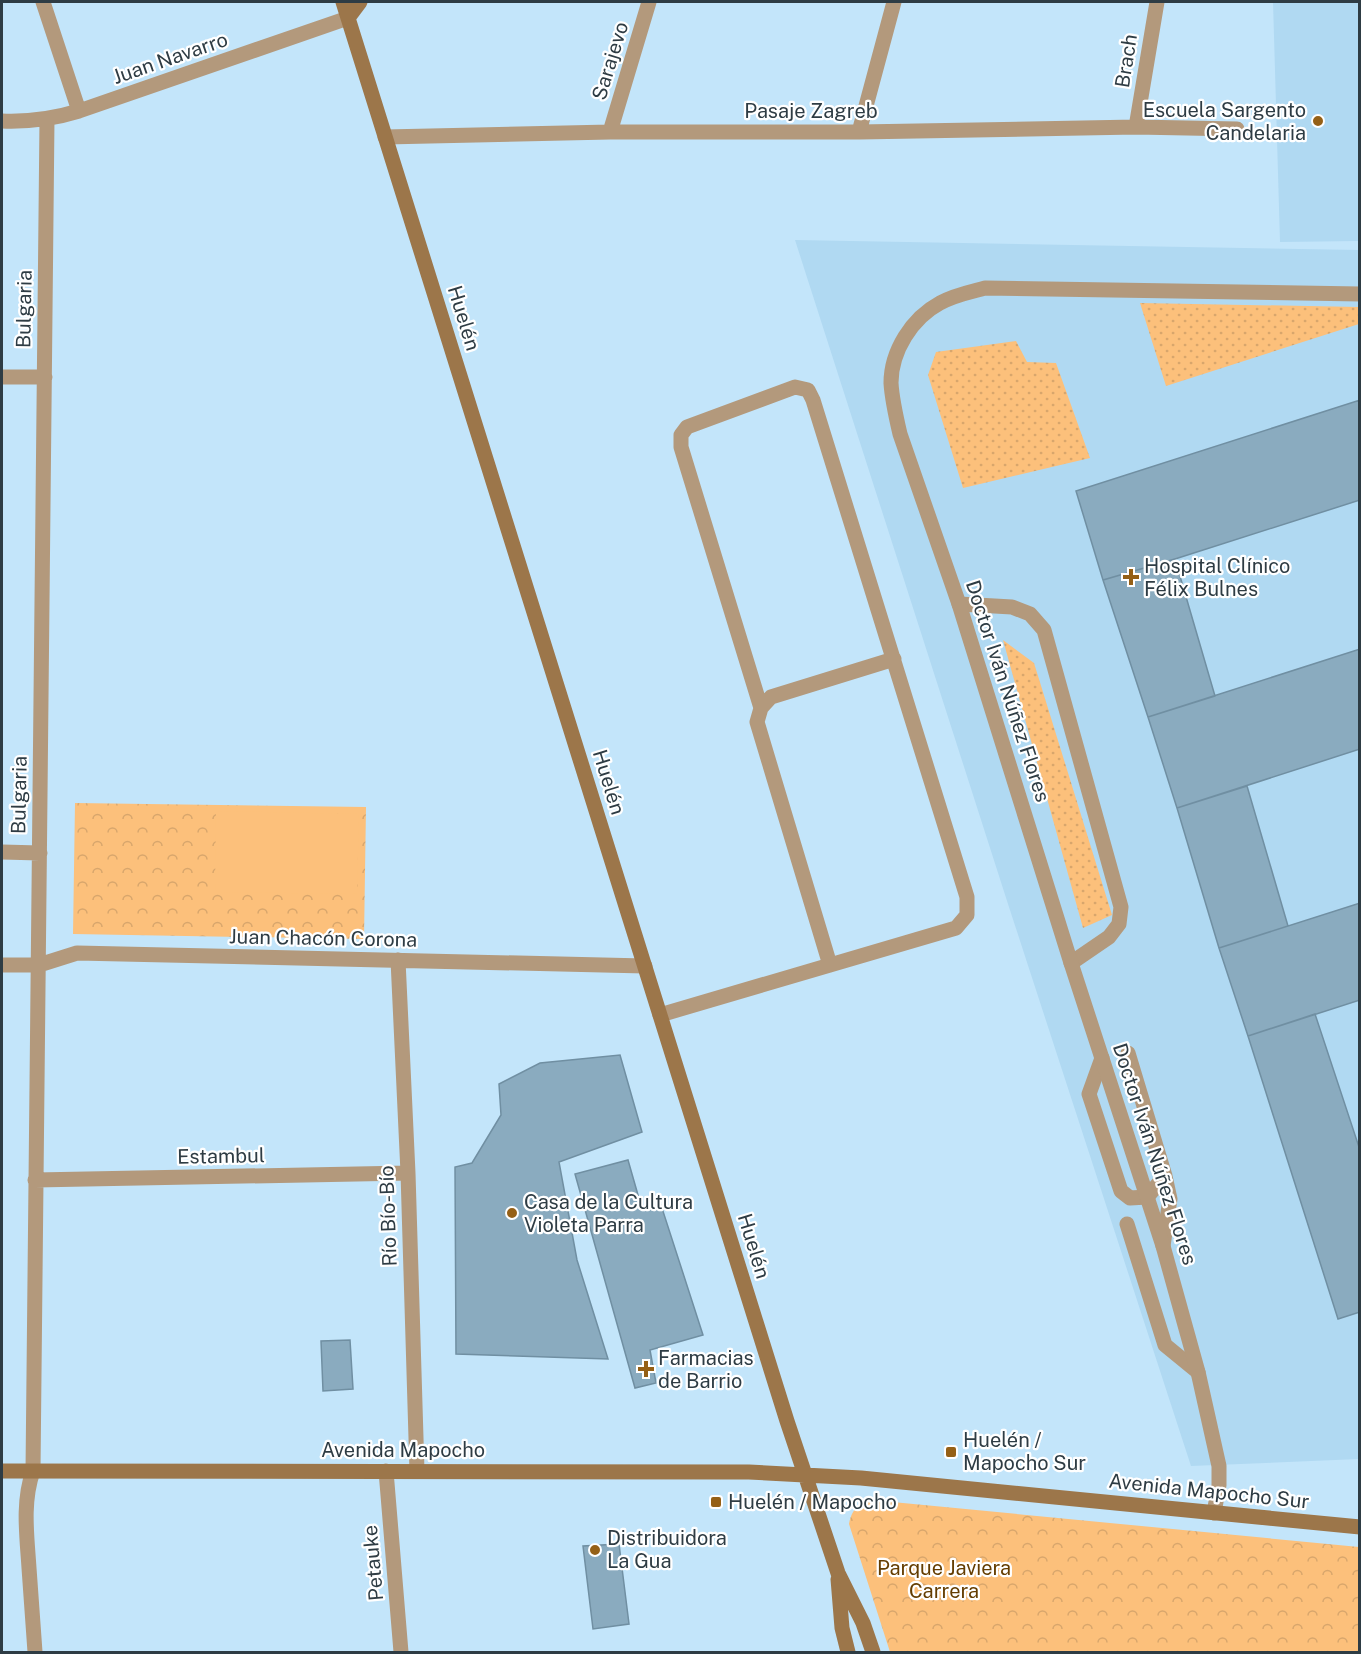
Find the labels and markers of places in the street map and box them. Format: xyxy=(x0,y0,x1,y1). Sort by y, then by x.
place label: Escuela Sargento Candelaria xyxy=(1143,98,1306,145)
marker: Escuela Sargento Candelaria xyxy=(1311,114,1325,128)
place label: Hospital Clínico Félix Bulnes xyxy=(1144,554,1290,601)
marker: Hospital Clínico Félix Bulnes xyxy=(1122,568,1140,586)
place label: Casa de la Cultura Violeta Parra xyxy=(524,1190,693,1237)
marker: Casa de la Cultura Violeta Parra xyxy=(505,1206,519,1220)
place label: Farmacias de Barrio xyxy=(658,1346,754,1393)
marker: Farmacias de Barrio xyxy=(639,1362,653,1376)
place label: Huelén / Mapocho Sur xyxy=(963,1428,1086,1475)
marker: Huelén / Mapocho Sur xyxy=(944,1445,958,1459)
place label: Huelén / Mapocho xyxy=(728,1490,897,1514)
marker: Huelén / Mapocho xyxy=(709,1495,723,1509)
place label: Distribuidora La Gua xyxy=(607,1526,727,1573)
marker: Distribuidora La Gua xyxy=(588,1543,602,1557)

